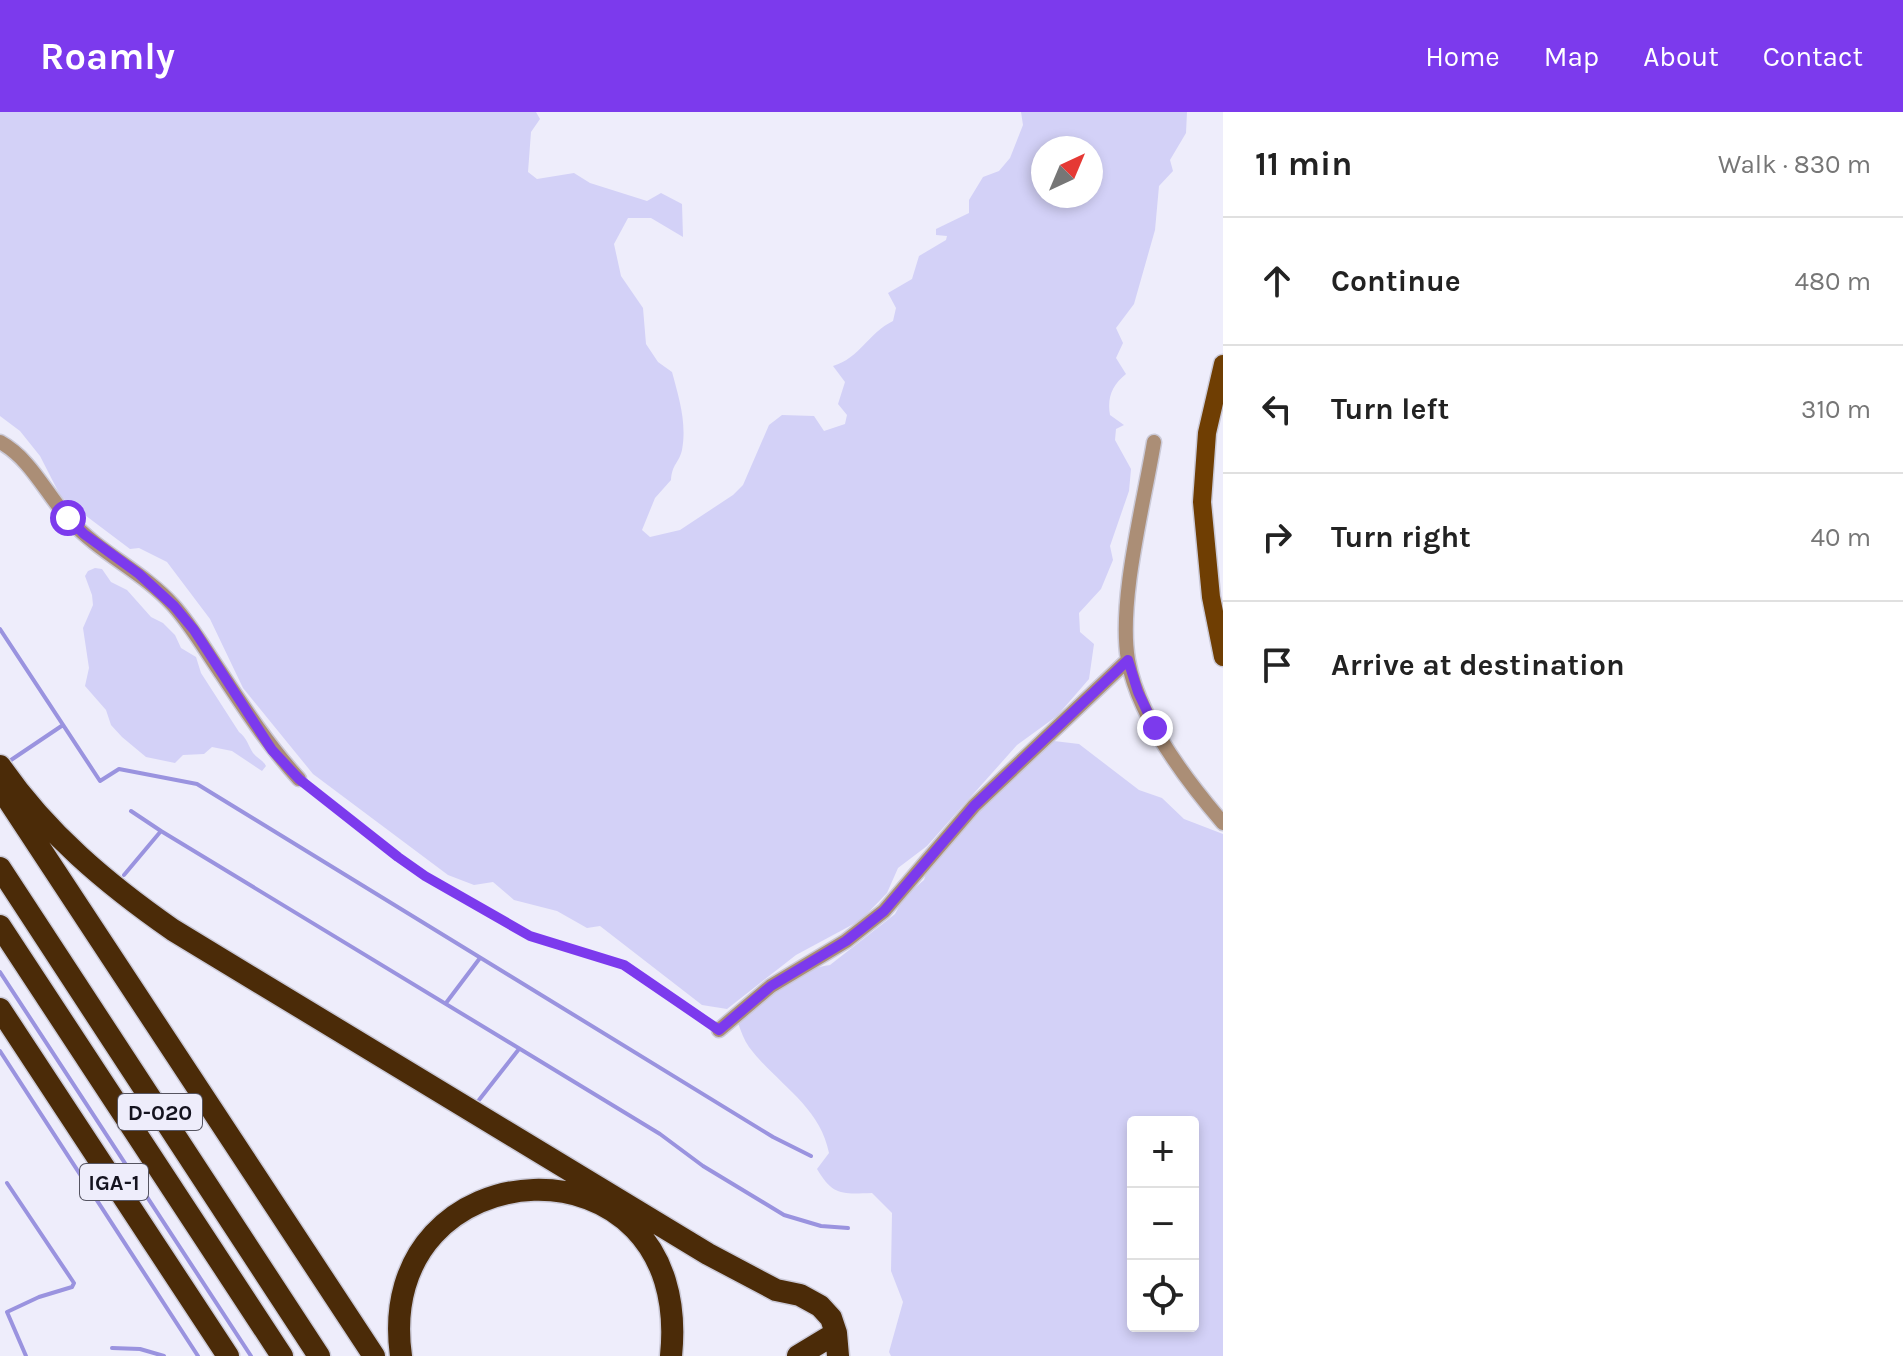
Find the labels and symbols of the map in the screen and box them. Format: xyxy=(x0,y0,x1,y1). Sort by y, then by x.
north arrow xyxy=(1031,136,1103,208)
route start xyxy=(50,500,86,536)
route end xyxy=(1137,710,1173,746)
road number: D-020 xyxy=(118,1094,202,1130)
road number: IGA-1 xyxy=(80,1164,148,1200)

